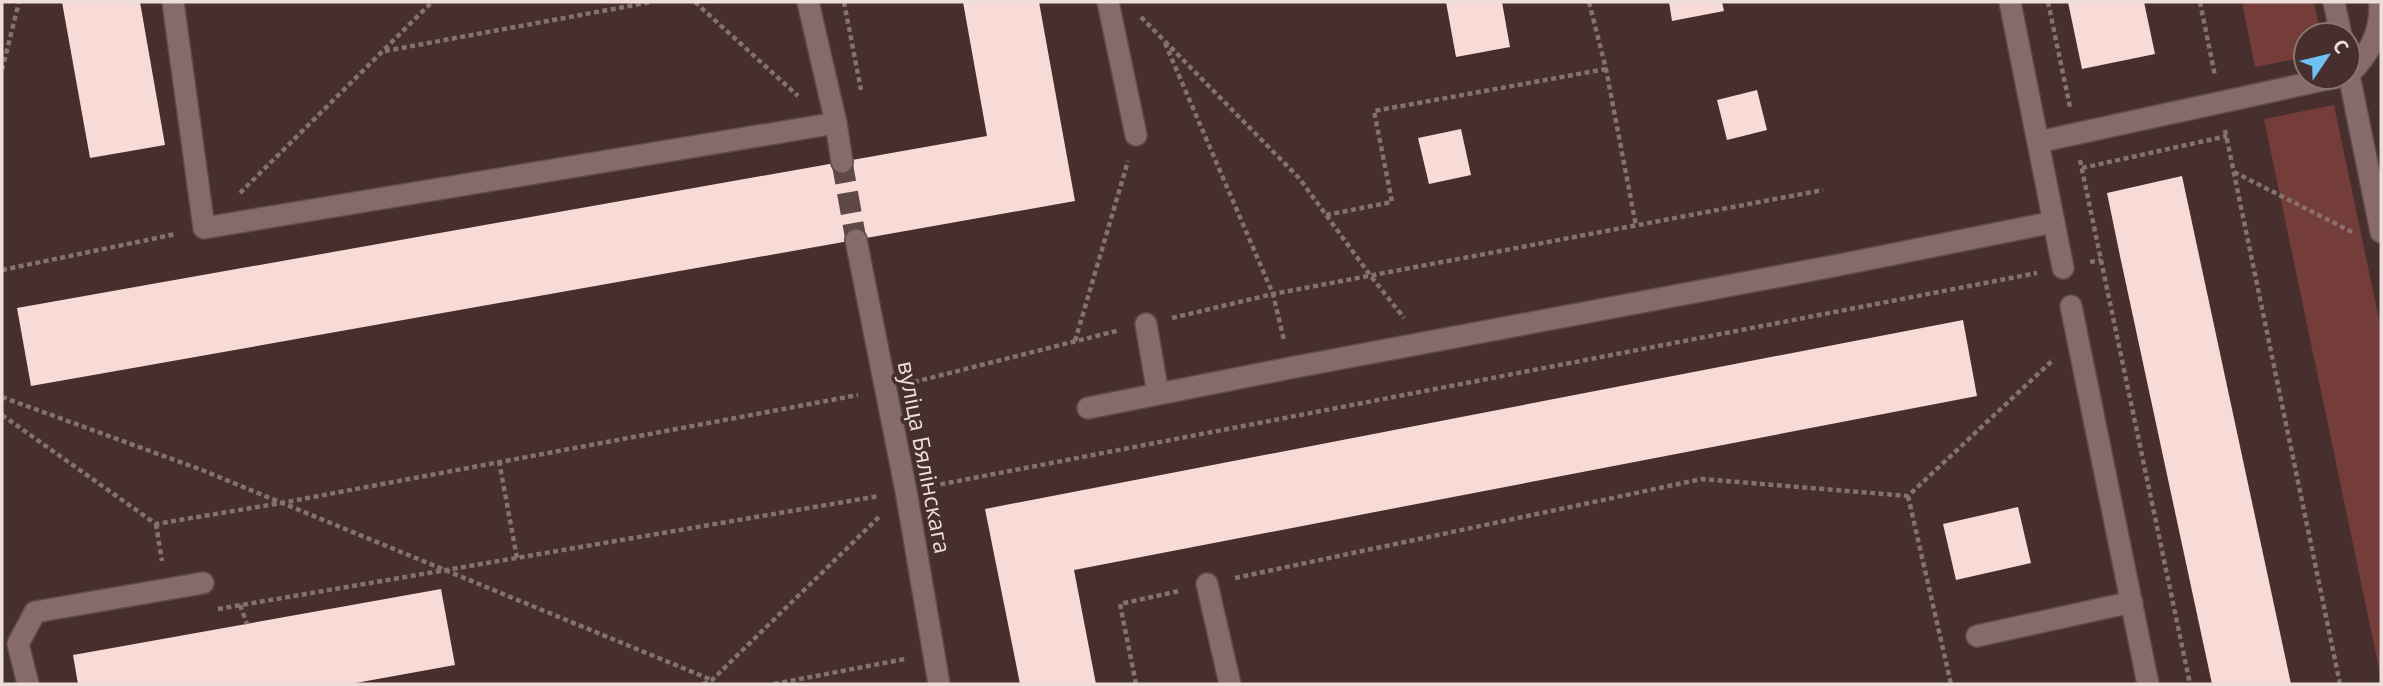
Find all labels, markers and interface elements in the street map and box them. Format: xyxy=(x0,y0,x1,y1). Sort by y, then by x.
north arrow xyxy=(2292,21,2362,91)
text: С xyxy=(2327,34,2355,59)
street label: вуліца Бялінскага xyxy=(891,358,959,556)

